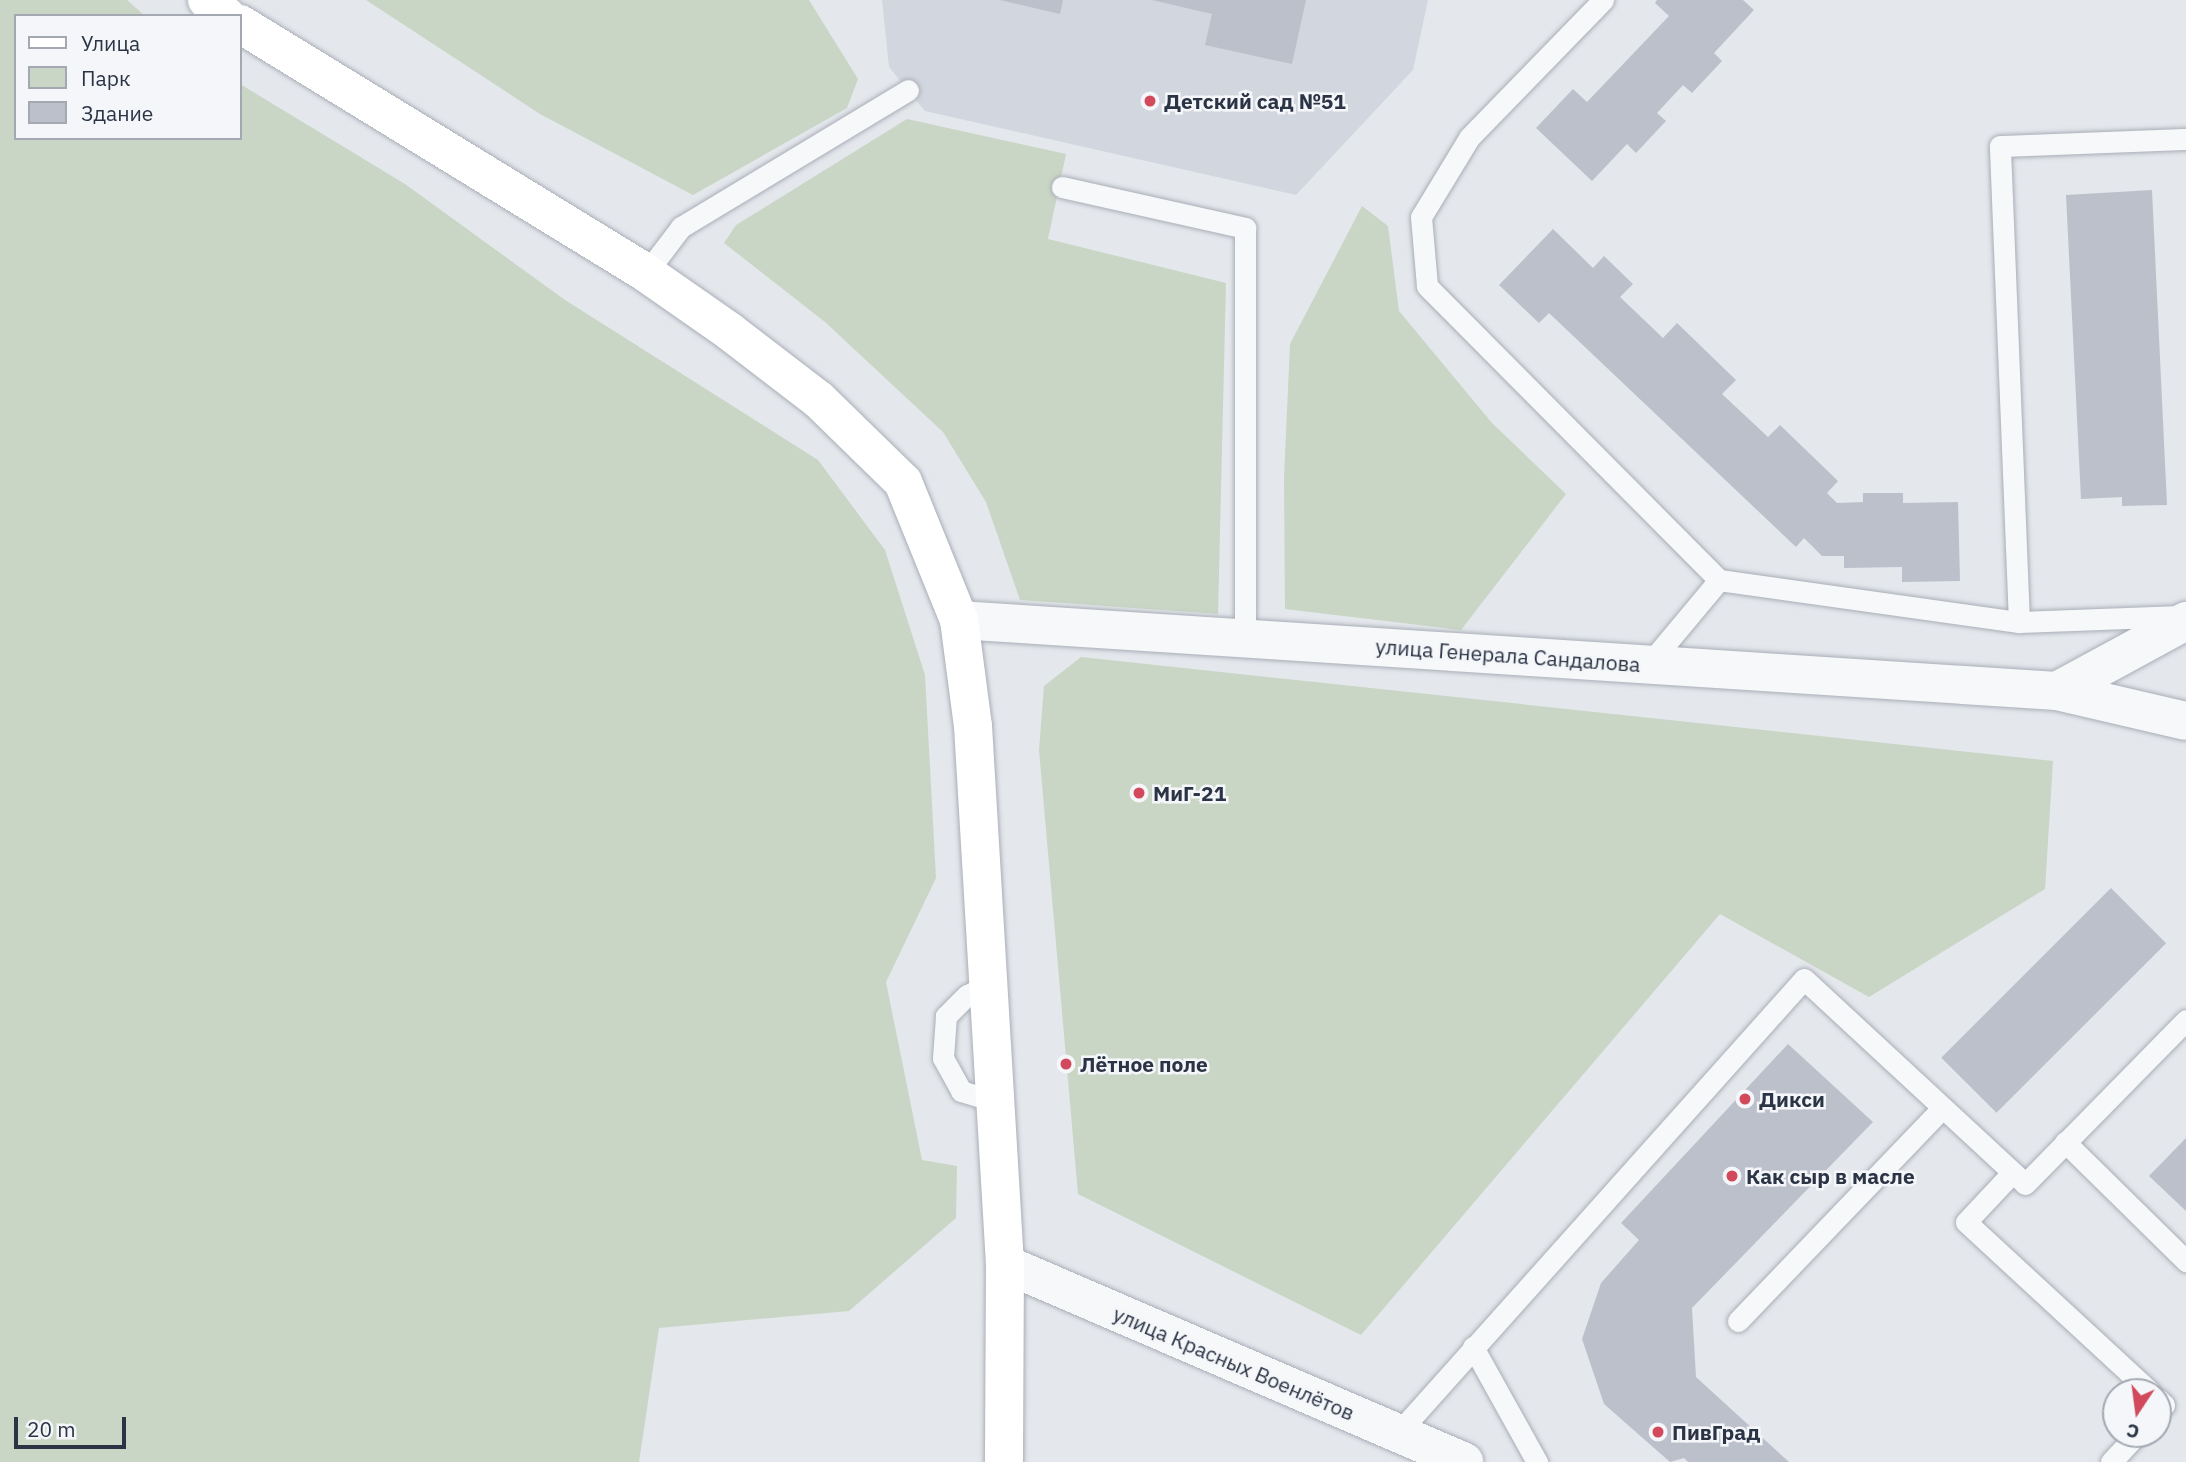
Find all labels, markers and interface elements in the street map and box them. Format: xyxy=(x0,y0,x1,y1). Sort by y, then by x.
legend xyxy=(14,14,242,140)
text: Улица xyxy=(81,29,140,57)
text: Парк xyxy=(81,64,131,92)
place label: Детский сад №51 xyxy=(1164,88,1346,114)
marker: Детский сад №51 xyxy=(1142,93,1158,109)
text: Здание xyxy=(81,99,153,127)
street label: улица Генерала Сандалова xyxy=(1375,633,1641,677)
place label: МиГ-21 xyxy=(1153,780,1226,806)
marker: МиГ-21 xyxy=(1131,785,1147,801)
place label: Лётное поле xyxy=(1080,1051,1208,1077)
marker: Лётное поле xyxy=(1058,1056,1074,1072)
place label: Дикси xyxy=(1759,1086,1825,1112)
marker: Дикси xyxy=(1737,1091,1753,1107)
place label: Как сыр в масле xyxy=(1746,1163,1915,1189)
marker: Как сыр в масле xyxy=(1724,1168,1740,1184)
street label: улица Красных Военлётов xyxy=(1110,1301,1358,1425)
north arrow xyxy=(2102,1378,2172,1448)
scale bar xyxy=(18,1402,130,1446)
text: 20 m xyxy=(27,1415,76,1443)
text: С xyxy=(2124,1418,2141,1445)
place label: ПивГрад xyxy=(1672,1419,1760,1445)
marker: ПивГрад xyxy=(1650,1424,1666,1440)

